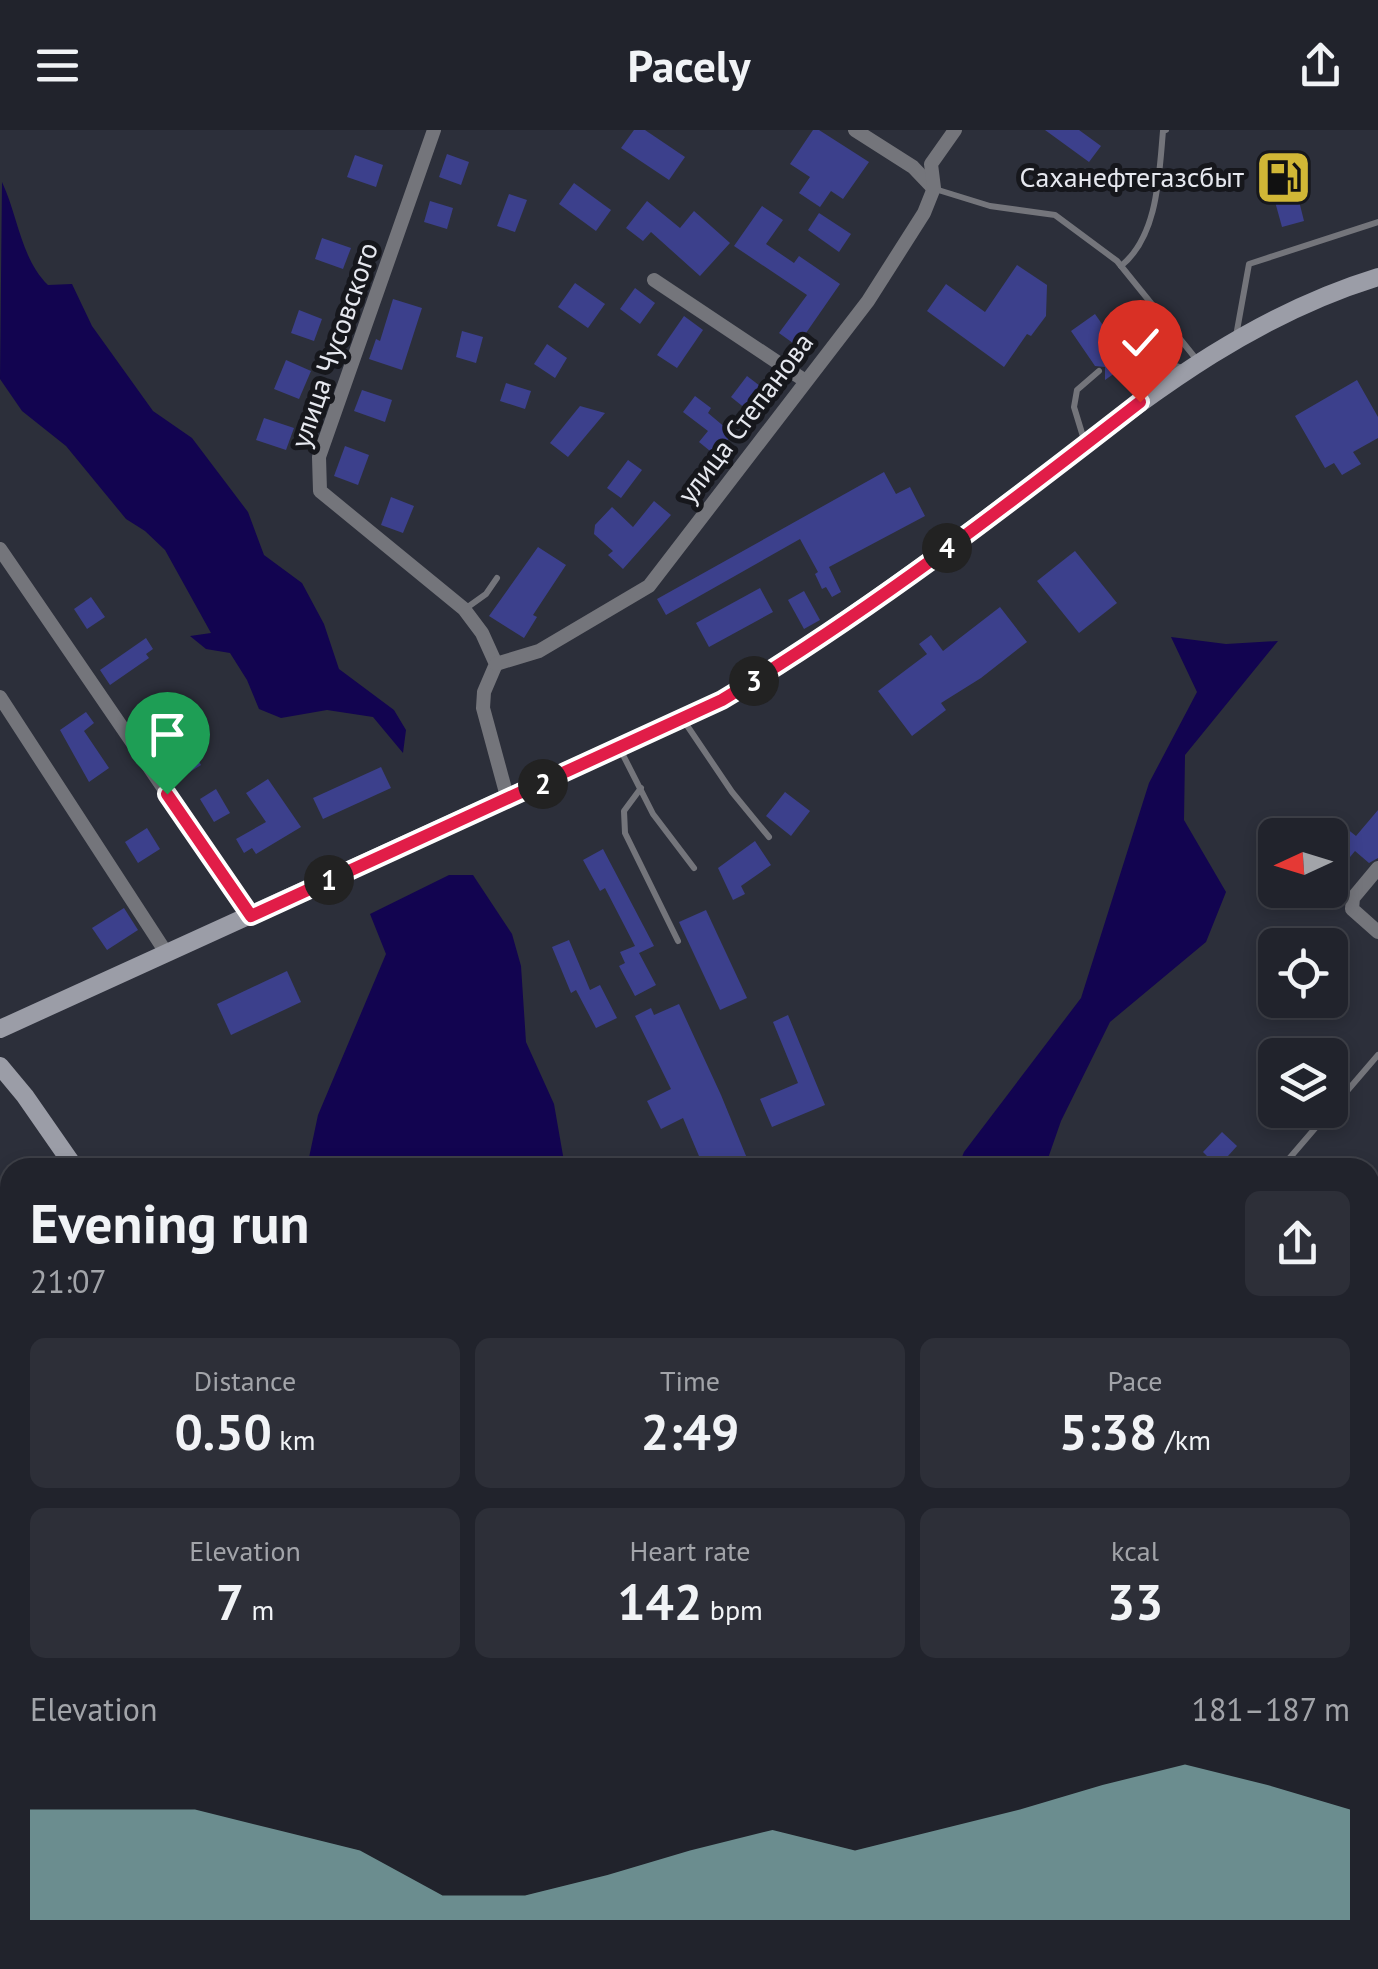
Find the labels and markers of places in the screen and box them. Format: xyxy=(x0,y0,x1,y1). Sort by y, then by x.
fuel station icon: Саханефтегазсбыт xyxy=(1253,147,1313,207)
place label: Саханефтегазсбыт xyxy=(1019,158,1245,195)
pin xyxy=(1098,300,1183,403)
pin: 4 xyxy=(922,523,972,573)
pin: 3 xyxy=(729,656,779,706)
pin xyxy=(125,692,210,795)
pin: 2 xyxy=(518,759,568,809)
pin: 1 xyxy=(304,855,354,905)

